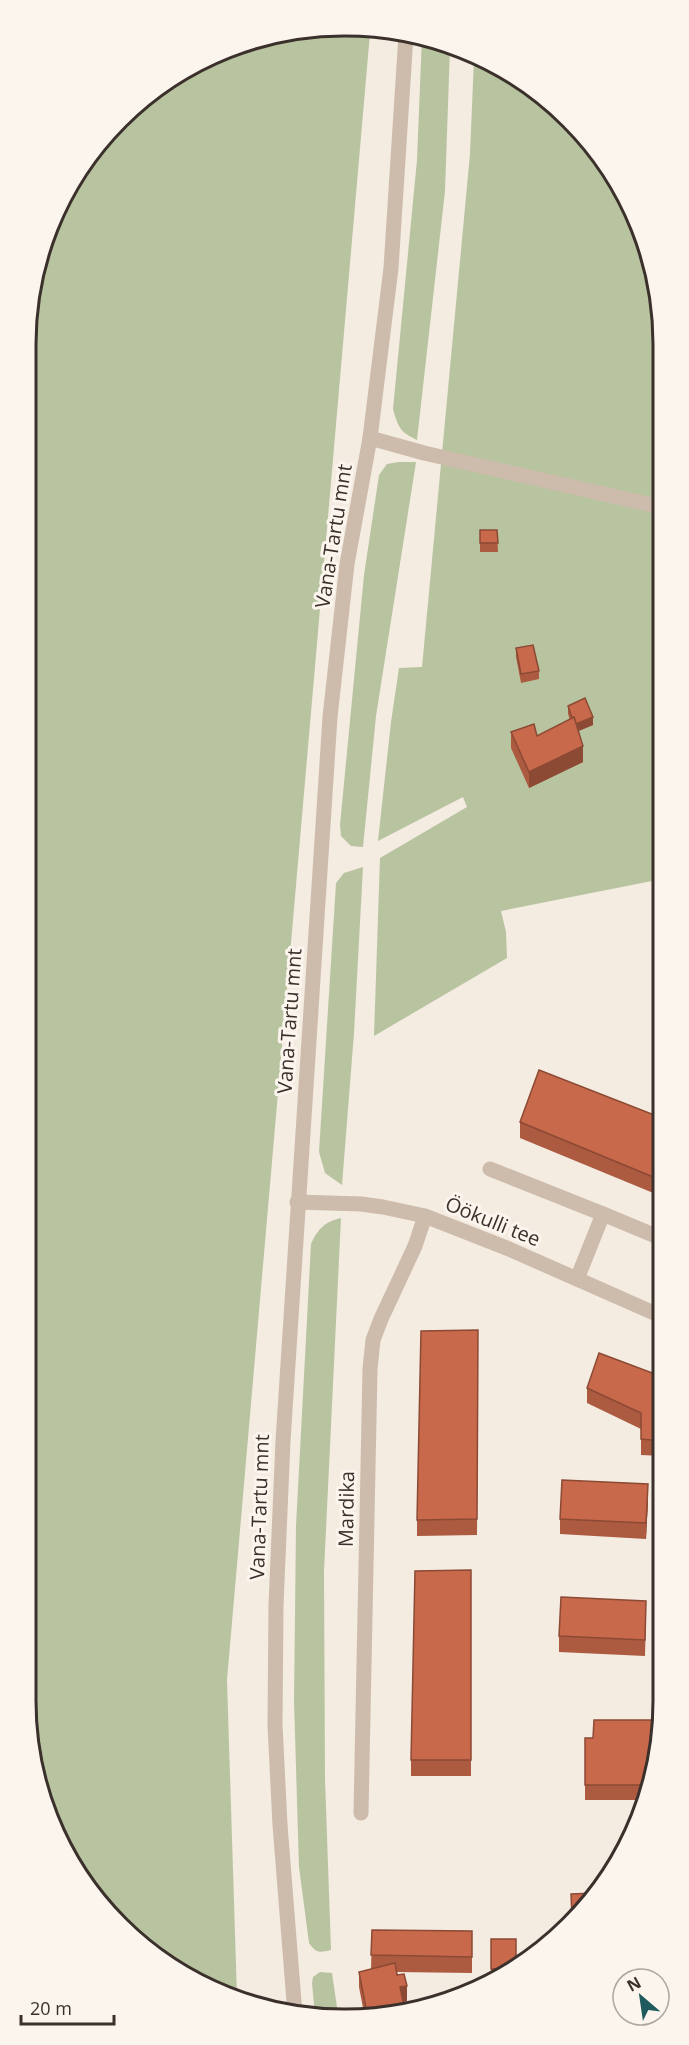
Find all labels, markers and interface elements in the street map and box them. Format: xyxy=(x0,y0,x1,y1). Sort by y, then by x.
street label: Vana-Tartu mnt xyxy=(308,462,358,610)
street label: Vana-Tartu mnt xyxy=(270,947,308,1095)
street label: Öökulli tee xyxy=(441,1190,545,1252)
street label: Vana-Tartu mnt xyxy=(243,1434,275,1580)
street label: Mardika xyxy=(332,1471,360,1547)
north arrow xyxy=(611,1967,671,2027)
text: N xyxy=(623,1971,645,1997)
scale bar xyxy=(21,1988,114,2026)
text: 20 m xyxy=(30,1996,72,2020)

